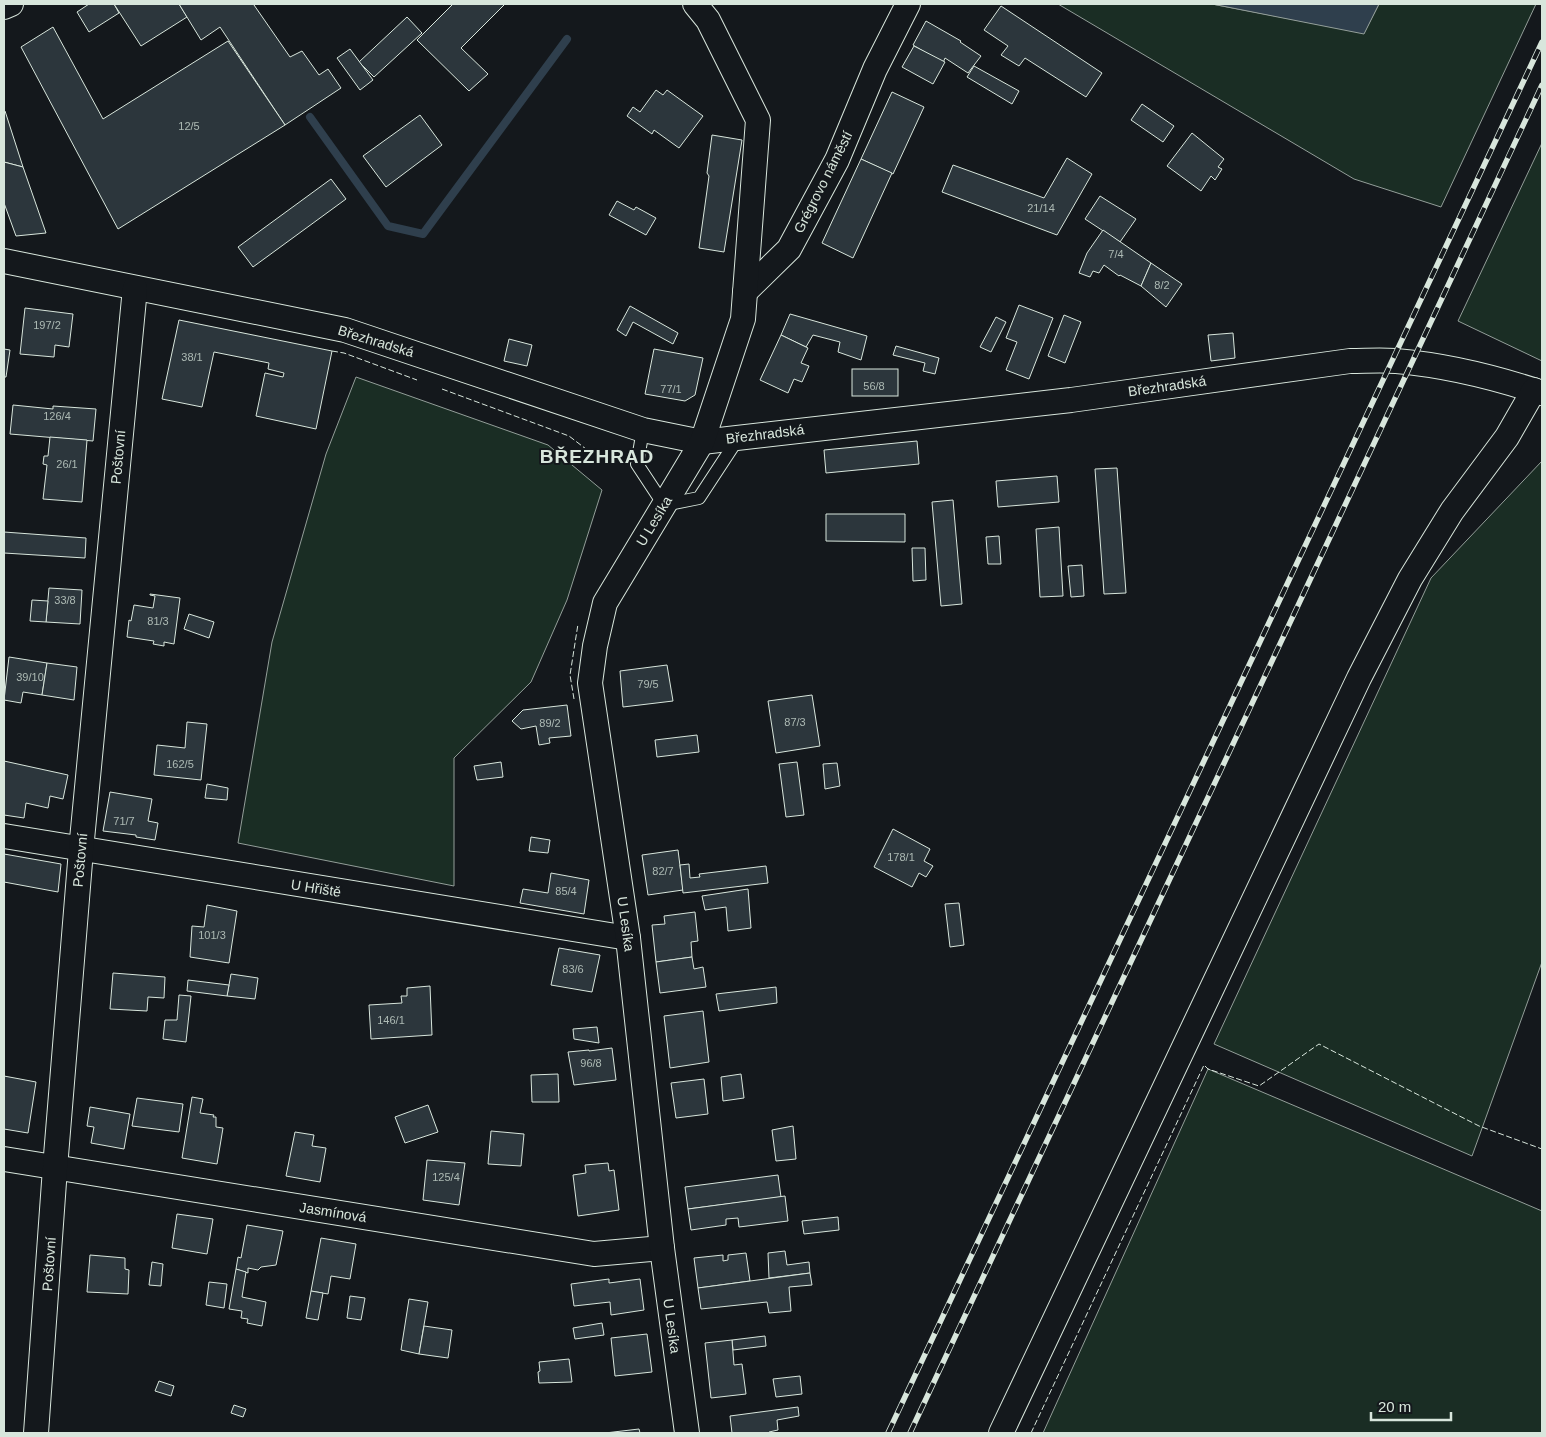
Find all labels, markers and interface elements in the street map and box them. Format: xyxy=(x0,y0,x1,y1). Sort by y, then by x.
house number: 12/5 xyxy=(178,120,200,132)
street label: Grégrovo náměstí xyxy=(790,128,856,236)
house number: 21/14 xyxy=(1027,202,1055,214)
house number: 7/4 xyxy=(1108,248,1124,260)
house number: 8/2 xyxy=(1154,279,1170,291)
house number: 197/2 xyxy=(33,319,61,331)
street label: Březhradská xyxy=(336,322,416,360)
house number: 38/1 xyxy=(181,351,203,363)
street label: Březhradská xyxy=(1127,373,1207,399)
house number: 56/8 xyxy=(863,380,885,392)
house number: 77/1 xyxy=(660,383,682,395)
house number: 126/4 xyxy=(43,410,71,422)
street label: Březhradská xyxy=(725,421,805,447)
street label: Poštovní xyxy=(108,429,128,485)
district label: BŘEZHRAD xyxy=(540,446,654,467)
house number: 26/1 xyxy=(56,458,78,470)
street label: U Lesíka xyxy=(633,493,675,549)
house number: 33/8 xyxy=(54,594,76,606)
house number: 81/3 xyxy=(147,615,169,627)
house number: 39/10 xyxy=(16,671,44,683)
house number: 79/5 xyxy=(637,678,659,690)
house number: 87/3 xyxy=(784,716,806,728)
house number: 89/2 xyxy=(539,717,561,729)
house number: 162/5 xyxy=(166,758,194,770)
house number: 71/7 xyxy=(113,815,135,827)
street label: Poštovní xyxy=(70,832,90,888)
house number: 178/1 xyxy=(887,851,915,863)
house number: 82/7 xyxy=(652,865,674,877)
street label: U Hřiště xyxy=(290,876,342,900)
house number: 85/4 xyxy=(555,885,577,897)
street label: U Lesíka xyxy=(614,896,638,953)
house number: 101/3 xyxy=(198,929,226,941)
house number: 83/6 xyxy=(562,963,584,975)
house number: 146/1 xyxy=(377,1014,405,1026)
house number: 96/8 xyxy=(580,1057,602,1069)
house number: 125/4 xyxy=(432,1171,460,1183)
street label: Jasmínová xyxy=(298,1199,368,1225)
street label: Poštovní xyxy=(39,1236,59,1292)
street label: U Lesíka xyxy=(660,1298,684,1355)
scale bar xyxy=(1371,1390,1451,1422)
text: 20 m xyxy=(1378,1398,1411,1415)

